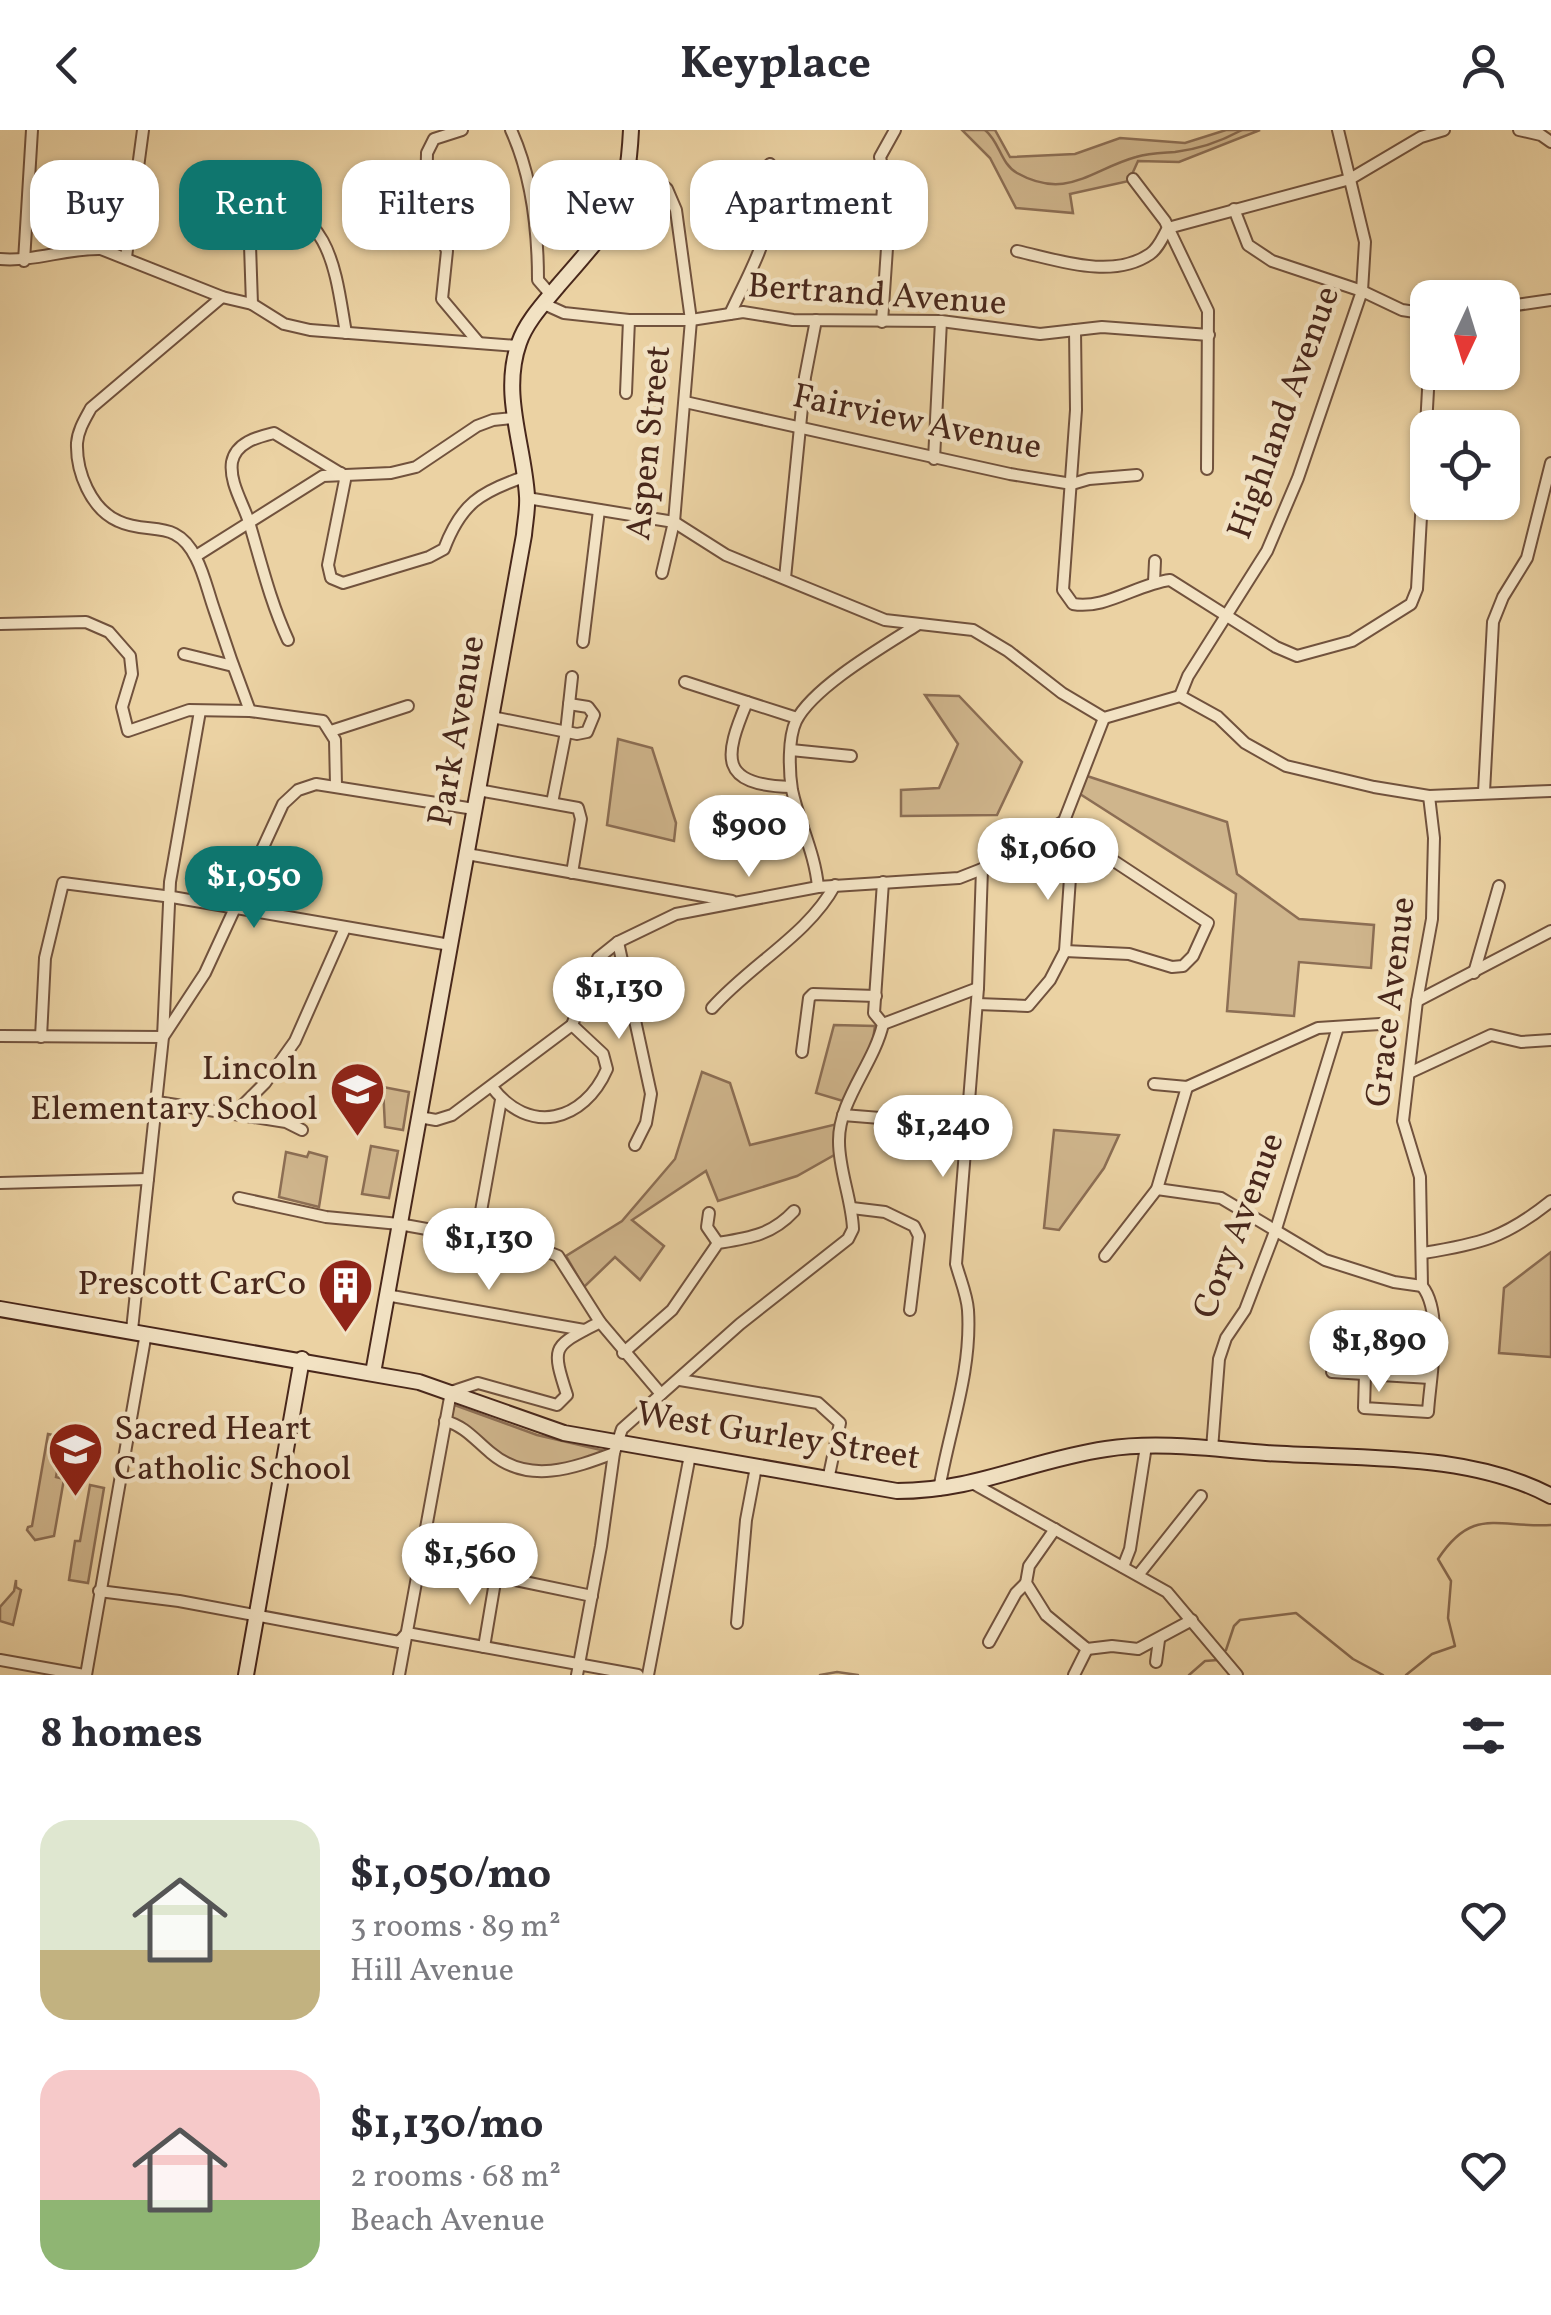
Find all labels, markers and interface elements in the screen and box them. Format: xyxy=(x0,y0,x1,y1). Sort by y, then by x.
text: Keyplace xyxy=(680,34,871,97)
icon: back xyxy=(40,38,95,93)
icon: person xyxy=(1456,38,1511,93)
chip: Buy xyxy=(30,160,159,250)
chip: Rent xyxy=(179,160,322,250)
chip: Filters xyxy=(342,160,510,250)
chip: New xyxy=(530,160,670,250)
chip: Apartment xyxy=(690,160,928,250)
street label: Bertrand Avenue xyxy=(746,263,1008,329)
street label: Highland Avenue xyxy=(1217,280,1353,546)
north arrow xyxy=(1410,280,1520,390)
map controls xyxy=(1410,280,1520,520)
street label: Aspen Street xyxy=(616,343,684,543)
street label: Fairview Avenue xyxy=(788,373,1046,473)
button: locate xyxy=(1410,410,1520,520)
street label: Park Avenue xyxy=(418,632,498,830)
pin: $900 xyxy=(690,795,808,880)
text: $900 xyxy=(711,805,787,849)
pin: $1,060 xyxy=(967,818,1129,903)
text: $1,060 xyxy=(999,828,1097,872)
pin: $1,050 xyxy=(173,846,335,931)
text: $1,050 xyxy=(207,856,301,900)
street label: Grace Avenue xyxy=(1355,894,1429,1110)
pin: $1,130 xyxy=(538,957,700,1042)
text: $1,130 xyxy=(575,967,663,1011)
place label: Lincoln Elementary School xyxy=(30,1046,318,1134)
school or university icon: Lincoln Elementary School xyxy=(327,1060,387,1139)
pin: $1,240 xyxy=(862,1095,1024,1180)
text: $1,240 xyxy=(896,1105,990,1149)
street label: Cory Avenue xyxy=(1183,1126,1297,1326)
pin: $1,130 xyxy=(408,1208,570,1293)
text: $1,130 xyxy=(445,1218,533,1262)
building icon: Prescott CarCo xyxy=(315,1255,375,1334)
place label: Prescott CarCo xyxy=(78,1261,306,1309)
pin: $1,890 xyxy=(1298,1310,1460,1395)
text: $1,890 xyxy=(1331,1320,1427,1364)
street label: West Gurley Street xyxy=(633,1391,923,1483)
place label: Sacred Heart Catholic School xyxy=(114,1406,351,1494)
school or university icon: Sacred Heart Catholic School xyxy=(45,1420,105,1499)
pin: $1,560 xyxy=(389,1523,551,1608)
text: $1,560 xyxy=(424,1533,516,1577)
text: 8 homes xyxy=(40,1706,203,1765)
icon: filters xyxy=(1456,1708,1511,1763)
text: $1,050/mo xyxy=(350,1847,551,1906)
icon: home xyxy=(120,1860,240,1980)
icon: heart xyxy=(1456,1893,1511,1948)
text: 3 rooms · 89 m² xyxy=(350,1906,561,1950)
text: Hill Avenue xyxy=(350,1950,514,1994)
text: $1,130/mo xyxy=(350,2097,544,2156)
icon: home xyxy=(120,2110,240,2230)
icon: heart xyxy=(1456,2143,1511,2198)
text: 2 rooms · 68 m² xyxy=(350,2156,561,2200)
text: Beach Avenue xyxy=(350,2200,545,2244)

